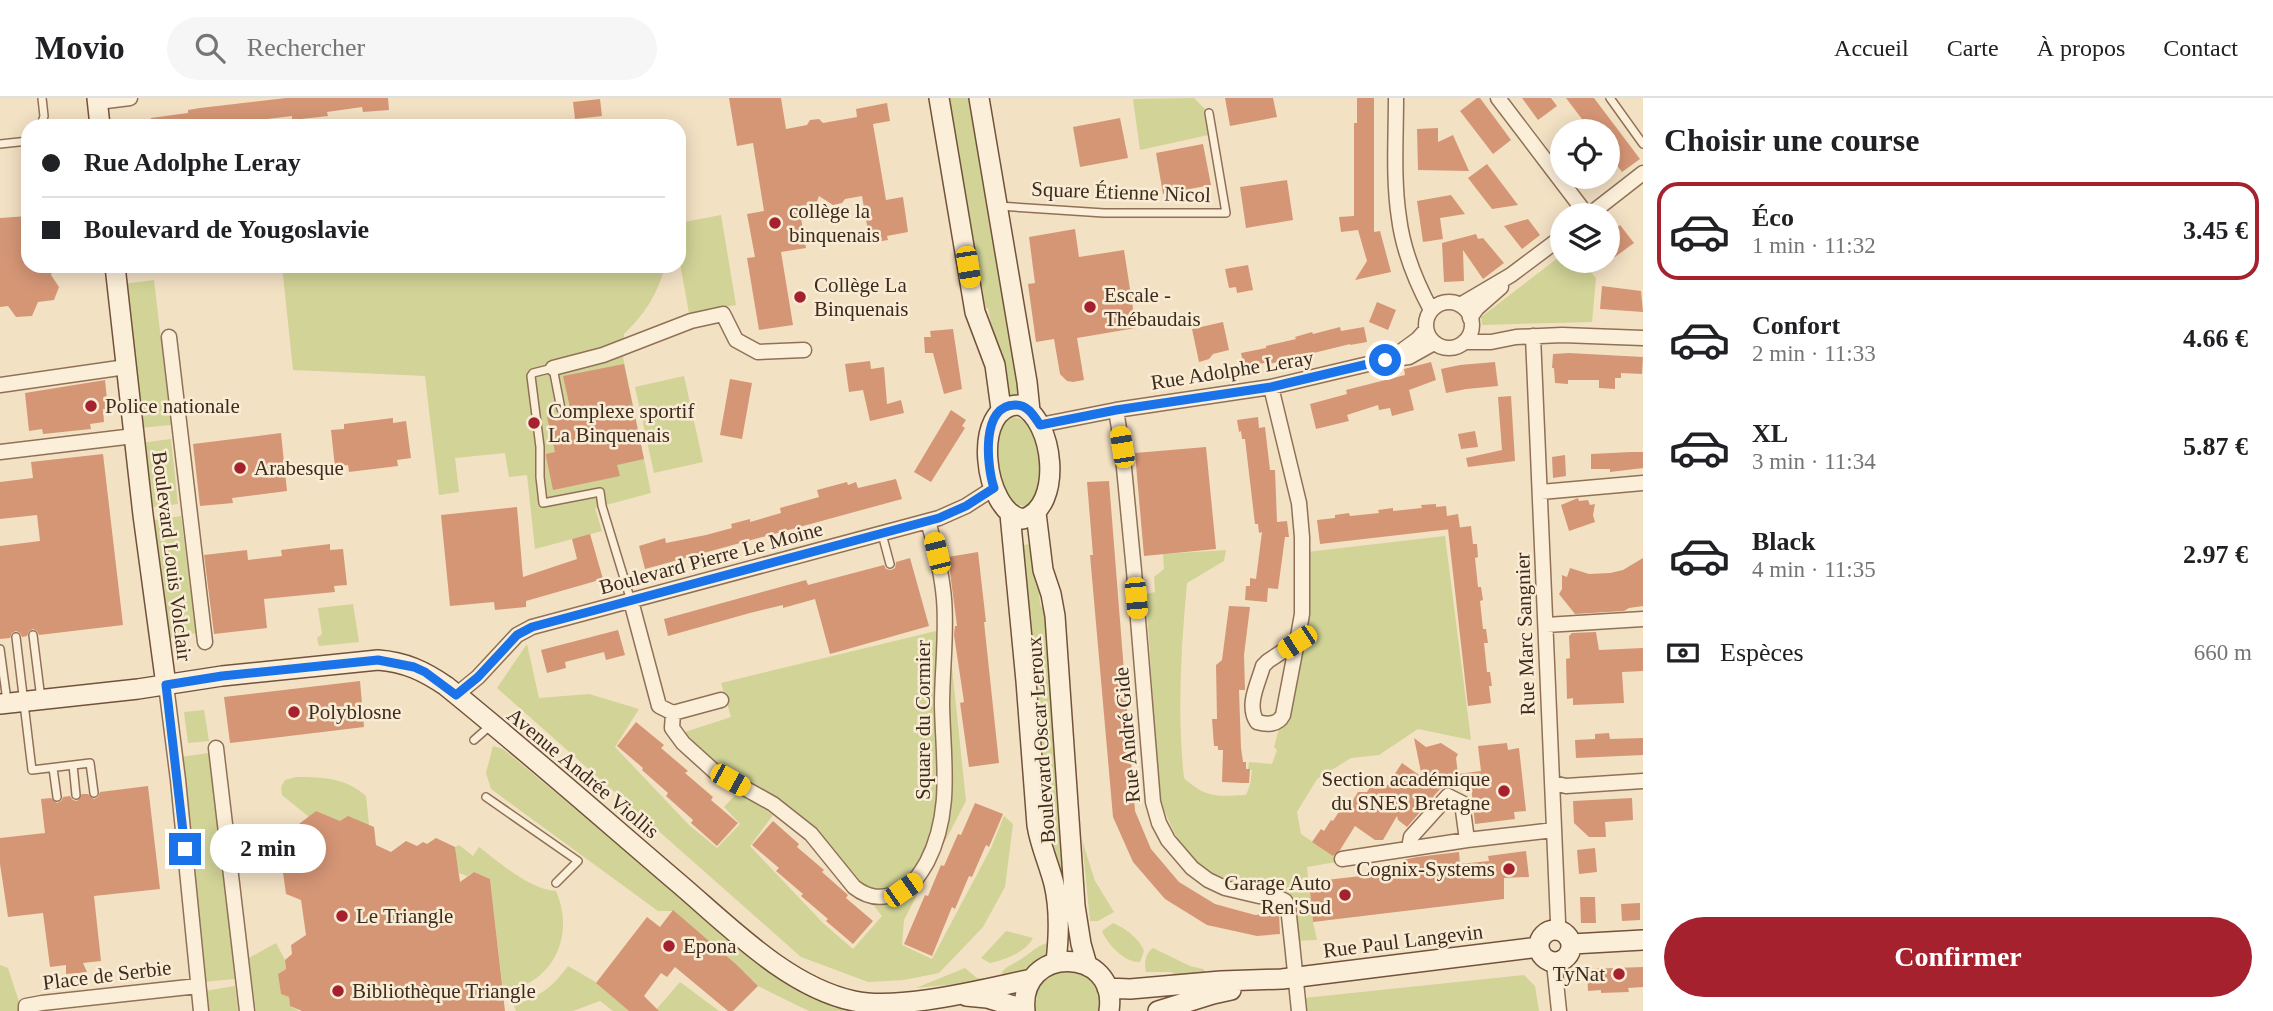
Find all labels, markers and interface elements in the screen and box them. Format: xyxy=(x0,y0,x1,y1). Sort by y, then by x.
search box xyxy=(167,17,657,80)
icon: search xyxy=(191,29,229,67)
text: Movio xyxy=(35,30,125,66)
text: Rechercher xyxy=(247,33,365,62)
text: Accueil xyxy=(1834,35,1909,61)
text: Carte xyxy=(1947,35,1999,61)
text: À propos xyxy=(2037,35,2125,61)
text: Contact xyxy=(2163,35,2238,61)
map controls xyxy=(1550,119,1620,273)
button: locate xyxy=(1550,119,1620,189)
text: Choisir une course xyxy=(1664,122,1919,158)
text: Rue Adolphe Leray xyxy=(84,148,301,177)
street label: Square Étienne Nicol xyxy=(1031,177,1211,207)
place label: collège la binquenais xyxy=(789,199,880,247)
icon: car xyxy=(1668,200,1731,263)
button: layers xyxy=(1550,203,1620,273)
text: Éco xyxy=(1752,203,1794,232)
text: Boulevard de Yougoslavie xyxy=(84,215,369,244)
marker: collège la binquenais xyxy=(767,215,783,231)
text: 3.45 € xyxy=(2183,216,2248,245)
text: 1 min · 11:32 xyxy=(1752,233,1876,258)
car xyxy=(955,245,982,289)
place label: Collège La Binquenais xyxy=(814,273,909,321)
place label: Escale - Thébaudais xyxy=(1104,283,1201,331)
marker: Collège La Binquenais xyxy=(792,289,808,305)
marker: Escale - Thébaudais xyxy=(1082,299,1098,315)
icon: car xyxy=(1668,308,1731,371)
text: Confort xyxy=(1752,311,1840,340)
text: 4.66 € xyxy=(2183,324,2248,353)
text: 2 min · 11:33 xyxy=(1752,341,1876,366)
route start xyxy=(1369,344,1401,376)
street label: Rue Adolphe Leray xyxy=(1149,345,1316,395)
place label: Police nationale xyxy=(105,394,240,418)
marker: Police nationale xyxy=(83,398,99,414)
place label: Complexe sportif La Binquenais xyxy=(548,399,694,447)
marker: Complexe sportif La Binquenais xyxy=(526,415,542,431)
icon: car xyxy=(1668,416,1731,479)
text: XL xyxy=(1752,419,1788,448)
car xyxy=(1109,425,1136,469)
text: 5.87 € xyxy=(2183,432,2248,461)
text: 3 min · 11:34 xyxy=(1752,449,1876,474)
street label: Boulevard Louis Volclair xyxy=(147,450,197,662)
place label: Arabesque xyxy=(254,456,344,480)
marker: Arabesque xyxy=(232,460,248,476)
street label: Boulevard Pierre Le Moine xyxy=(597,517,825,599)
icon: car xyxy=(1668,524,1731,587)
text: Black xyxy=(1752,527,1816,556)
car xyxy=(922,530,953,576)
text: 2.97 € xyxy=(2183,540,2248,569)
street label: Rue Marc Sangnier xyxy=(1510,552,1540,716)
text: 4 min · 11:35 xyxy=(1752,557,1876,582)
car xyxy=(1124,576,1149,620)
car xyxy=(1274,622,1321,662)
icon: cash xyxy=(1664,634,1702,672)
street label: Boulevard Oscar Leroux xyxy=(1022,635,1060,844)
text: Espèces xyxy=(1720,638,1804,667)
street label: Square du Cormier xyxy=(911,640,935,800)
text: 660 m xyxy=(2194,640,2252,665)
street label: Rue André Gide xyxy=(1109,666,1145,804)
place label: Polyblosne xyxy=(308,700,401,724)
street label: Avenue Andrée Viollis xyxy=(502,703,664,843)
marker: Polyblosne xyxy=(286,704,302,720)
car xyxy=(707,761,754,799)
place label: Section académique du SNES Bretagne xyxy=(1321,767,1490,815)
marker: Section académique du SNES Bretagne xyxy=(1496,783,1512,799)
callout: 2 min xyxy=(210,824,325,874)
route end xyxy=(169,833,201,865)
text: 2 min xyxy=(240,836,296,861)
place label: Cognix-Systems xyxy=(1356,857,1495,881)
marker: Cognix-Systems xyxy=(1501,861,1517,877)
car xyxy=(880,869,927,911)
place label: Garage Auto Ren'Sud xyxy=(1224,871,1331,919)
marker: Garage Auto Ren'Sud xyxy=(1337,887,1353,903)
place label: Le Triangle xyxy=(356,904,453,928)
marker: Le Triangle xyxy=(334,908,350,924)
button: Confirmer xyxy=(1664,917,2252,997)
street label: Rue Paul Langevin xyxy=(1322,919,1485,963)
place label: Epona xyxy=(683,934,737,958)
marker: Epona xyxy=(661,938,677,954)
street label: Place de Serbie xyxy=(41,955,173,995)
place label: TyNat xyxy=(1553,962,1605,986)
marker: TyNat xyxy=(1611,966,1627,982)
place label: Bibliothèque Triangle xyxy=(352,979,536,1003)
marker: Bibliothèque Triangle xyxy=(330,983,346,999)

